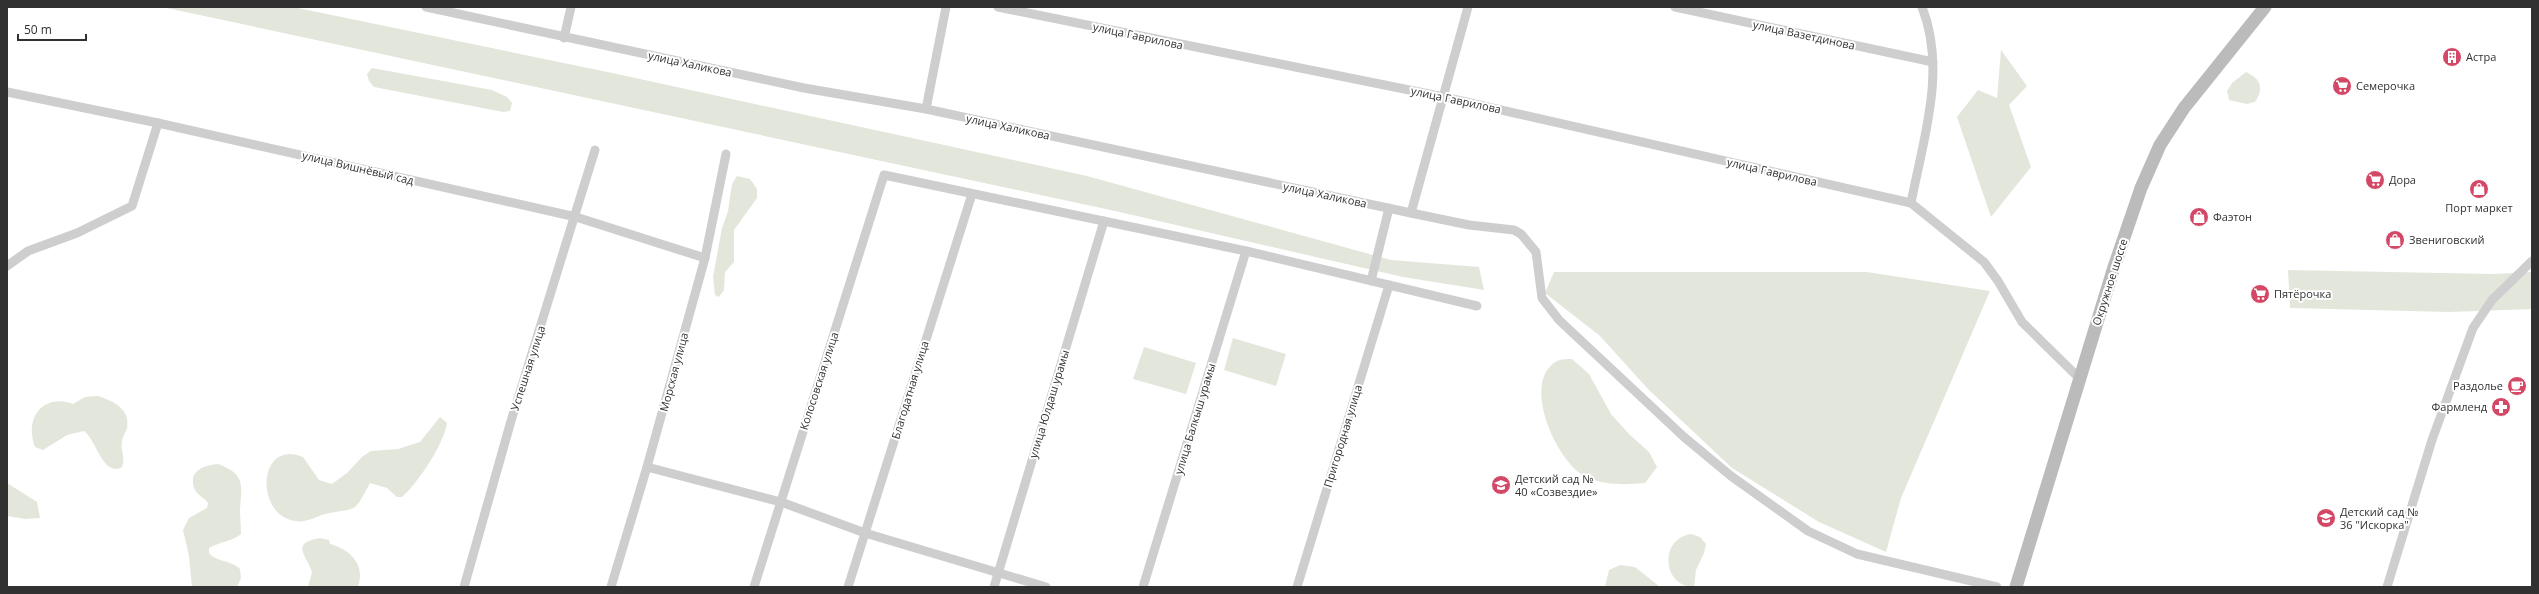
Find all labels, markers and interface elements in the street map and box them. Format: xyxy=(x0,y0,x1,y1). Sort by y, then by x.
scale bar xyxy=(18,16,86,42)
street label: улица Вазетдинова xyxy=(1752,16,1856,53)
street label: улица Гаврилова xyxy=(1092,19,1185,52)
text: 50 m xyxy=(24,21,52,38)
building icon: Астра xyxy=(2441,46,2463,68)
street label: улица Халикова xyxy=(647,47,733,80)
place label: Астра xyxy=(2466,49,2496,64)
supermarket icon: Семерочка xyxy=(2331,75,2353,97)
place label: Семерочка xyxy=(2356,78,2415,93)
street label: улица Гаврилова xyxy=(1410,83,1503,116)
street label: улица Халикова xyxy=(965,110,1051,143)
street label: улица Вишнёвый сад xyxy=(301,147,416,188)
street label: улица Гаврилова xyxy=(1726,154,1819,189)
supermarket icon: Дора xyxy=(2364,169,2386,191)
place label: Дора xyxy=(2389,172,2416,187)
street label: улица Халикова xyxy=(1282,178,1368,211)
shop icon: Порт маркет xyxy=(2468,178,2490,200)
place label: Порт маркет xyxy=(2445,200,2513,215)
shop icon: Фаэтон xyxy=(2188,206,2210,228)
place label: Фаэтон xyxy=(2213,209,2252,224)
shop icon: Звениговский xyxy=(2384,229,2406,251)
place label: Звениговский xyxy=(2409,232,2484,247)
street label: Окружное шоссе xyxy=(2088,237,2131,327)
supermarket icon: Пятёрочка xyxy=(2249,283,2271,305)
place label: Пятёрочка xyxy=(2274,286,2331,301)
street label: Успешная улица xyxy=(507,323,548,412)
street label: Колосовская улица xyxy=(796,330,841,432)
street label: Морская улица xyxy=(656,331,691,413)
street label: Благодатная улица xyxy=(887,339,932,441)
street label: улица Юлдаш урамы xyxy=(1025,348,1072,460)
street label: улица Балкыш урамы xyxy=(1170,361,1219,476)
cafe icon: Раздолье xyxy=(2506,375,2528,397)
place label: Раздолье xyxy=(2453,378,2503,393)
street label: Пригородная улица xyxy=(1320,383,1365,489)
pharmacy icon: Фармленд xyxy=(2490,396,2512,418)
place label: Фармленд xyxy=(2432,399,2488,414)
place label: Детский сад № 40 «Созвездие» xyxy=(1515,471,1598,499)
school or university icon: Детский сад № 40 «Созвездие» xyxy=(1490,474,1512,496)
place label: Детский сад № 36 "Искорка" xyxy=(2340,504,2418,532)
school or university icon: Детский сад № 36 "Искорка" xyxy=(2315,507,2337,529)

